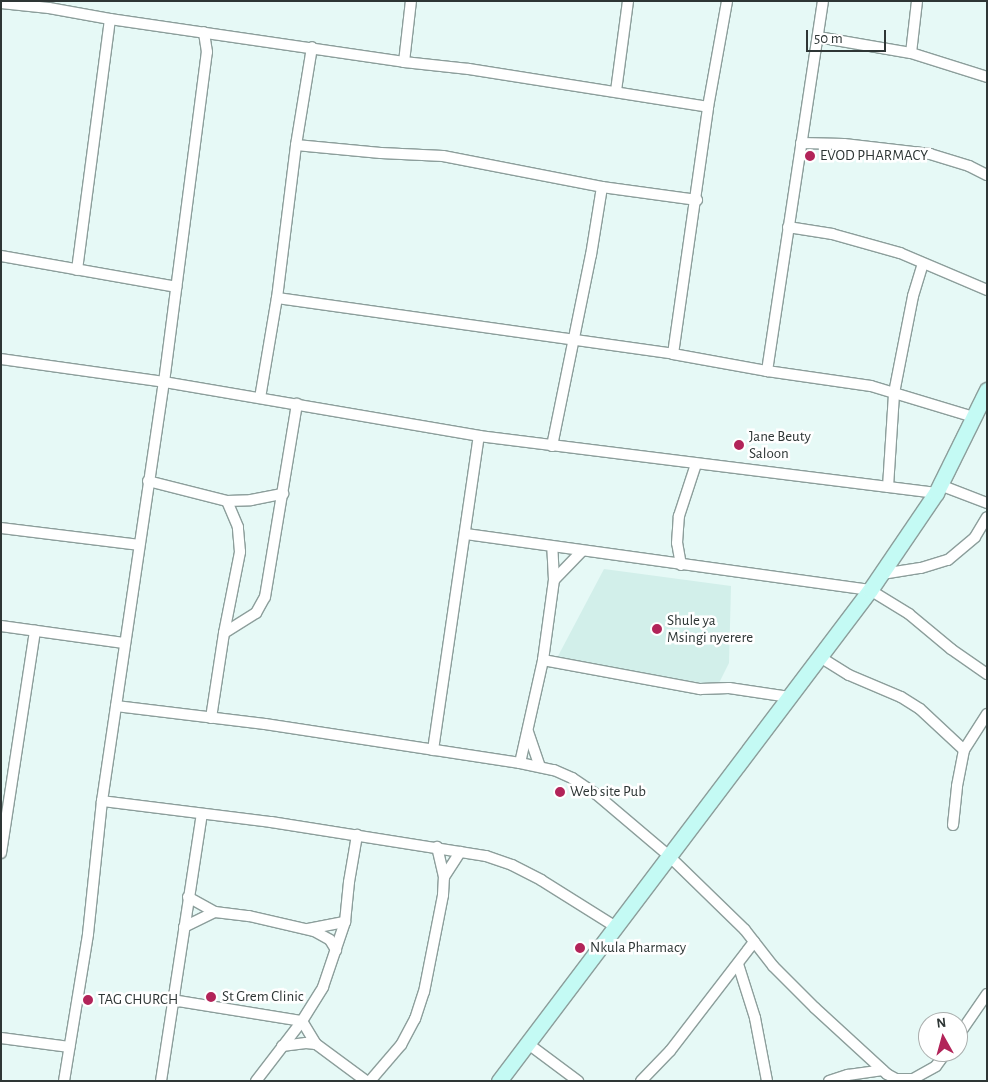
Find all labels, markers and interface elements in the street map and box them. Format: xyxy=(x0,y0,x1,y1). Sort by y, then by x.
scale bar xyxy=(808,20,888,52)
text: 50 m xyxy=(814,31,843,46)
place label: EVOD PHARMACY xyxy=(820,147,928,165)
marker: EVOD PHARMACY xyxy=(804,150,816,162)
place label: Jane Beuty Saloon xyxy=(749,427,811,462)
marker: Jane Beuty Saloon xyxy=(733,439,745,451)
place label: Shule ya Msingi nyerere xyxy=(667,611,753,646)
marker: Shule ya Msingi nyerere xyxy=(651,623,663,635)
place label: Web site Pub xyxy=(570,783,646,801)
marker: Web site Pub xyxy=(554,786,566,798)
place label: Nkula Pharmacy xyxy=(590,939,686,957)
marker: Nkula Pharmacy xyxy=(574,942,586,954)
place label: St Grem Clinic xyxy=(222,988,304,1006)
marker: St Grem Clinic xyxy=(204,990,218,1004)
place label: TAG CHURCH xyxy=(98,991,178,1009)
marker: TAG CHURCH xyxy=(82,994,94,1006)
north arrow xyxy=(918,1012,968,1062)
text: N xyxy=(936,1016,947,1031)

